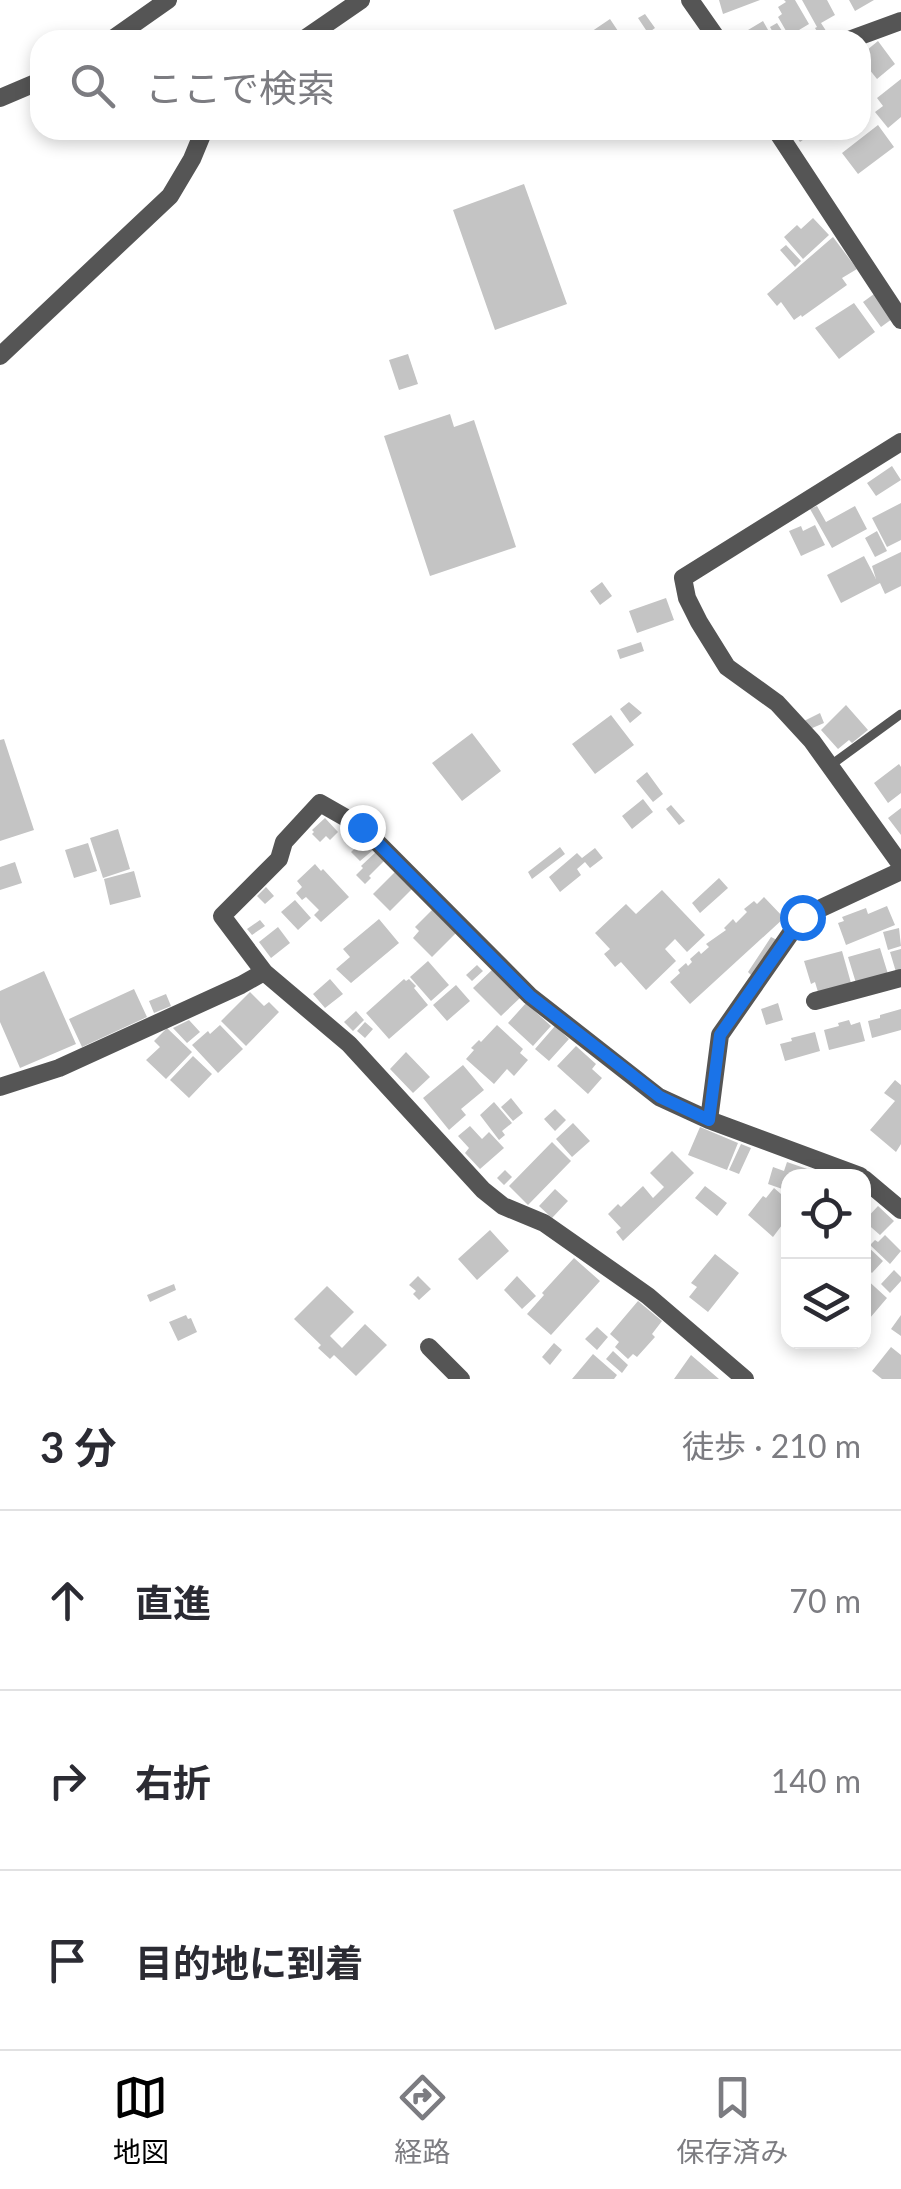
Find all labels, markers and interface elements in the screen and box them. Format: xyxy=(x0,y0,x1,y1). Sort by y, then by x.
search box xyxy=(30,30,871,140)
icon: search xyxy=(65,58,120,113)
text: ここで検索 xyxy=(145,64,335,110)
route end xyxy=(340,805,386,851)
route start xyxy=(780,895,826,941)
map controls xyxy=(781,1169,871,1349)
button: locate xyxy=(781,1169,871,1259)
button: layers xyxy=(781,1259,871,1349)
text: 3 分 xyxy=(40,1422,117,1472)
text: 徒歩 · 210 m xyxy=(682,1426,861,1465)
icon: ahead xyxy=(40,1573,95,1628)
text: 直進 xyxy=(135,1579,211,1625)
text: 70 m xyxy=(789,1581,861,1620)
icon: right xyxy=(40,1753,95,1808)
text: 右折 xyxy=(135,1759,211,1805)
text: 140 m xyxy=(771,1761,861,1800)
icon: arrive xyxy=(40,1933,95,1988)
text: 目的地に到着 xyxy=(135,1939,363,1985)
tab: 地図 xyxy=(113,2070,169,2170)
tab: 経路 xyxy=(394,2070,450,2170)
tab: 保存済み xyxy=(676,2070,788,2170)

